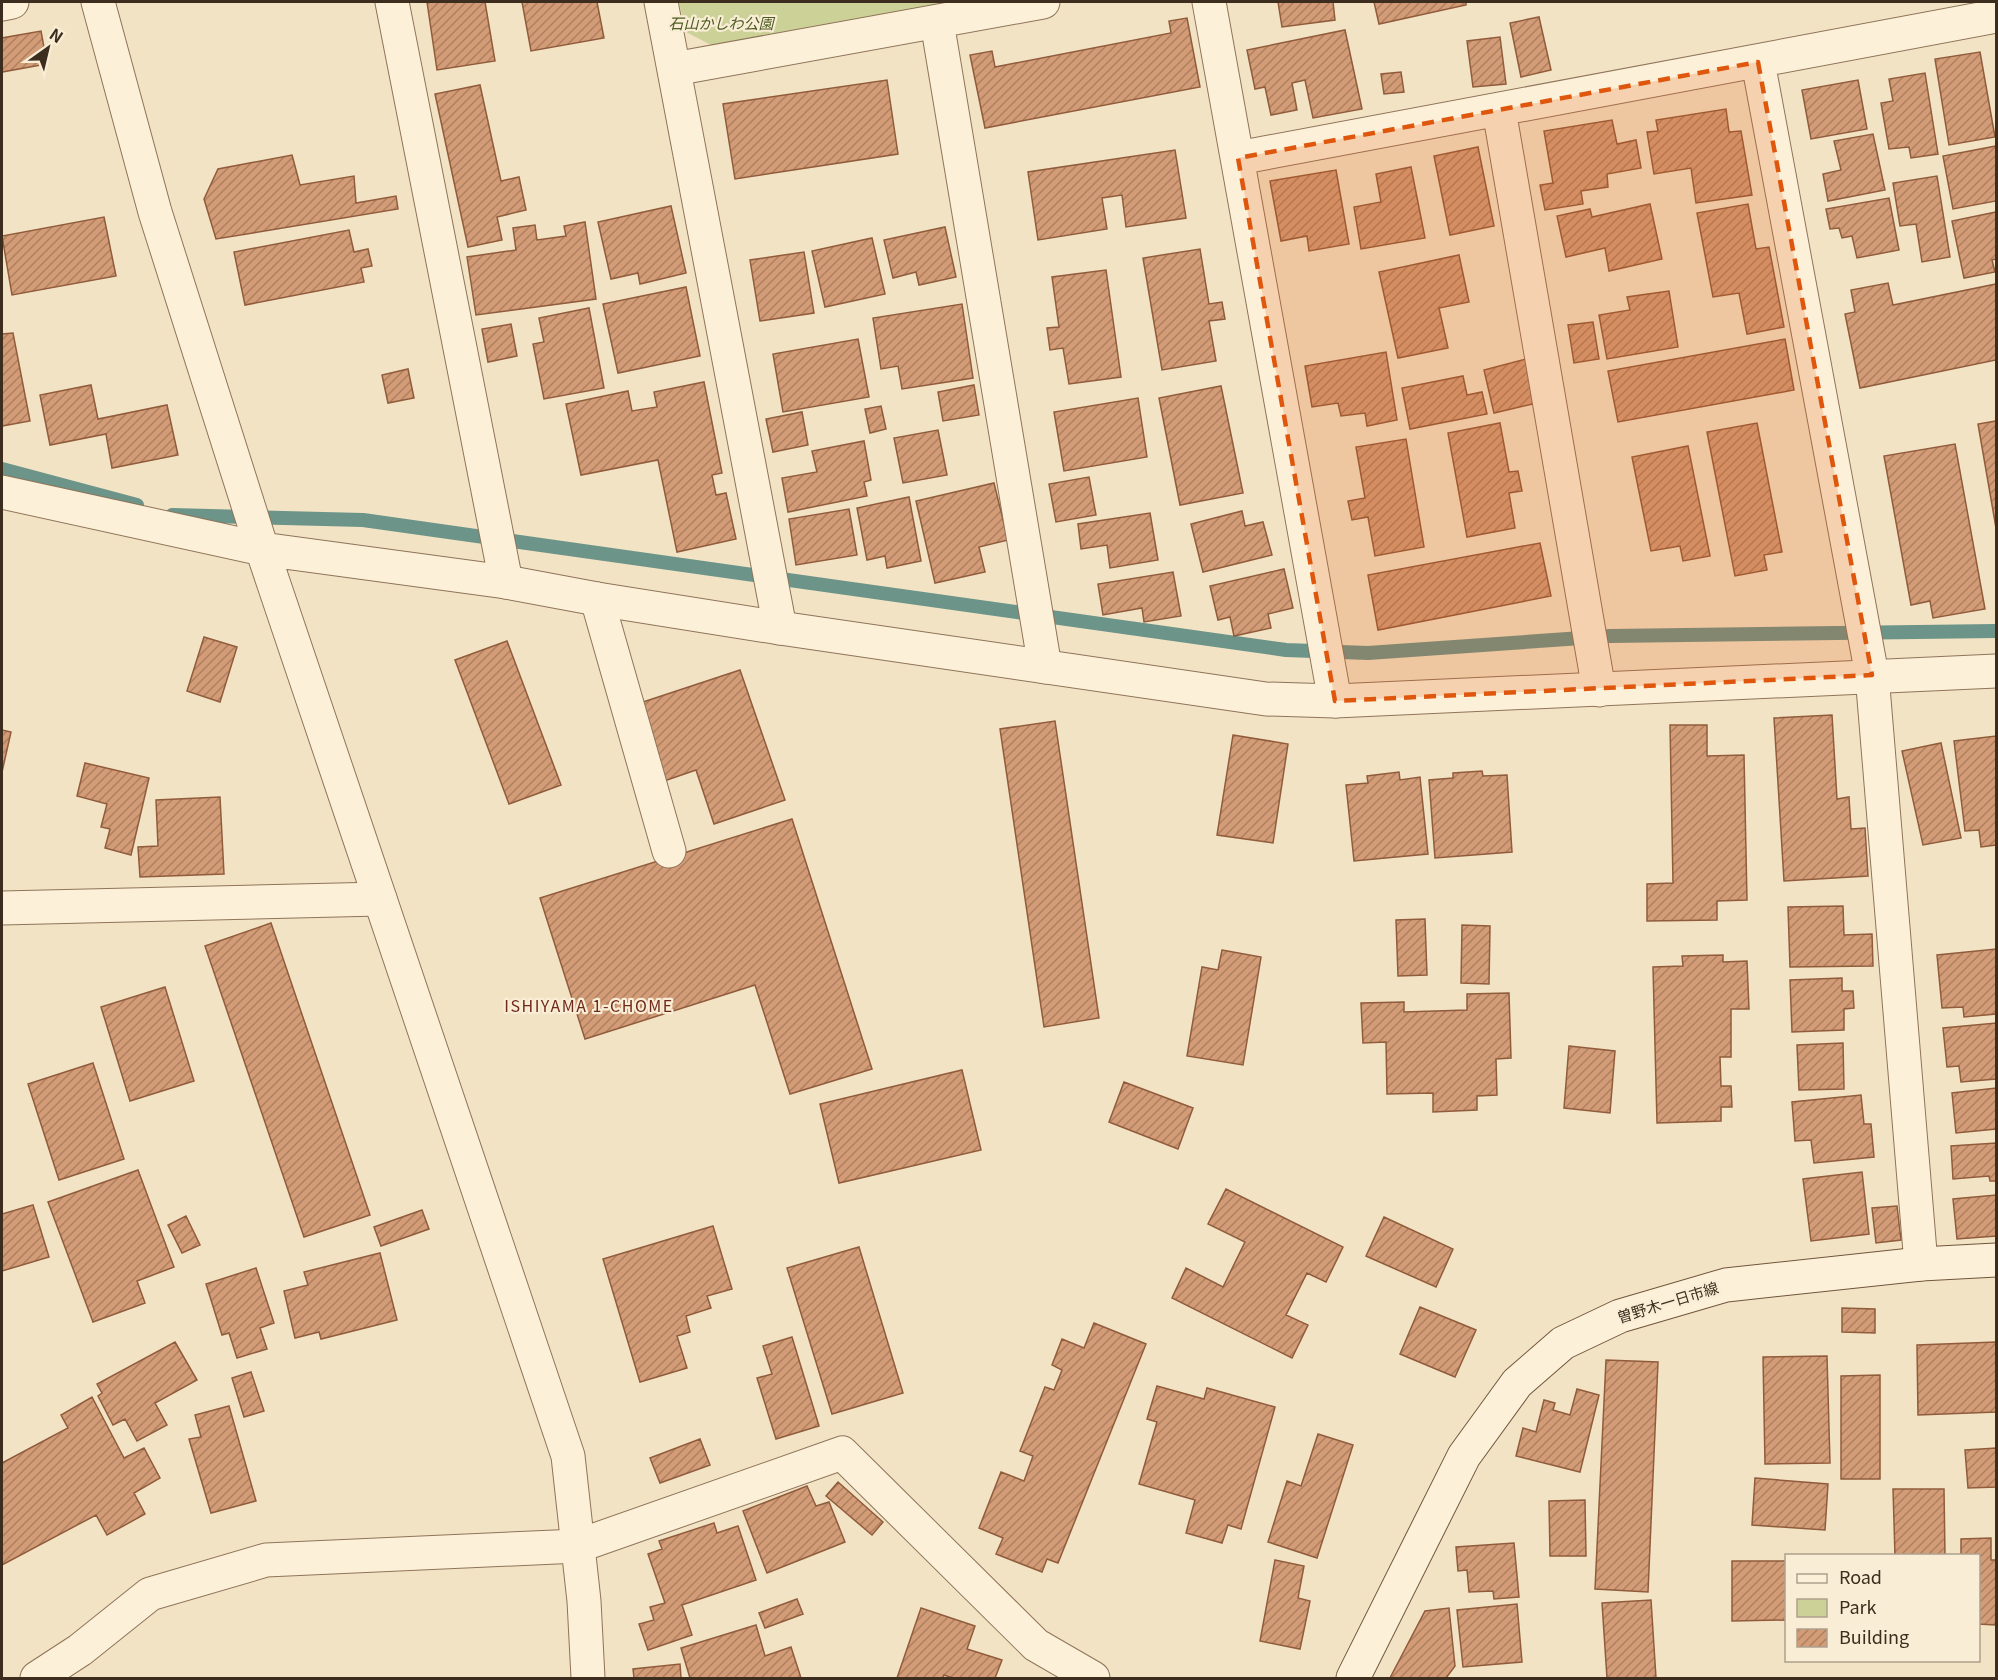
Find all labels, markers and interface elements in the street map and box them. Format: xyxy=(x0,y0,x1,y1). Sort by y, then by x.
park label: 石山かしわ公園 xyxy=(668,12,775,33)
north arrow xyxy=(18,18,78,78)
text: N xyxy=(45,21,69,48)
district label: ISHIYAMA 1-CHOME xyxy=(504,993,674,1017)
street label: 曽野木一日市線 xyxy=(1614,1276,1721,1327)
legend xyxy=(1785,1554,1980,1662)
text: Road xyxy=(1839,1563,1882,1589)
text: Park xyxy=(1839,1593,1877,1619)
text: Building xyxy=(1839,1623,1909,1649)

